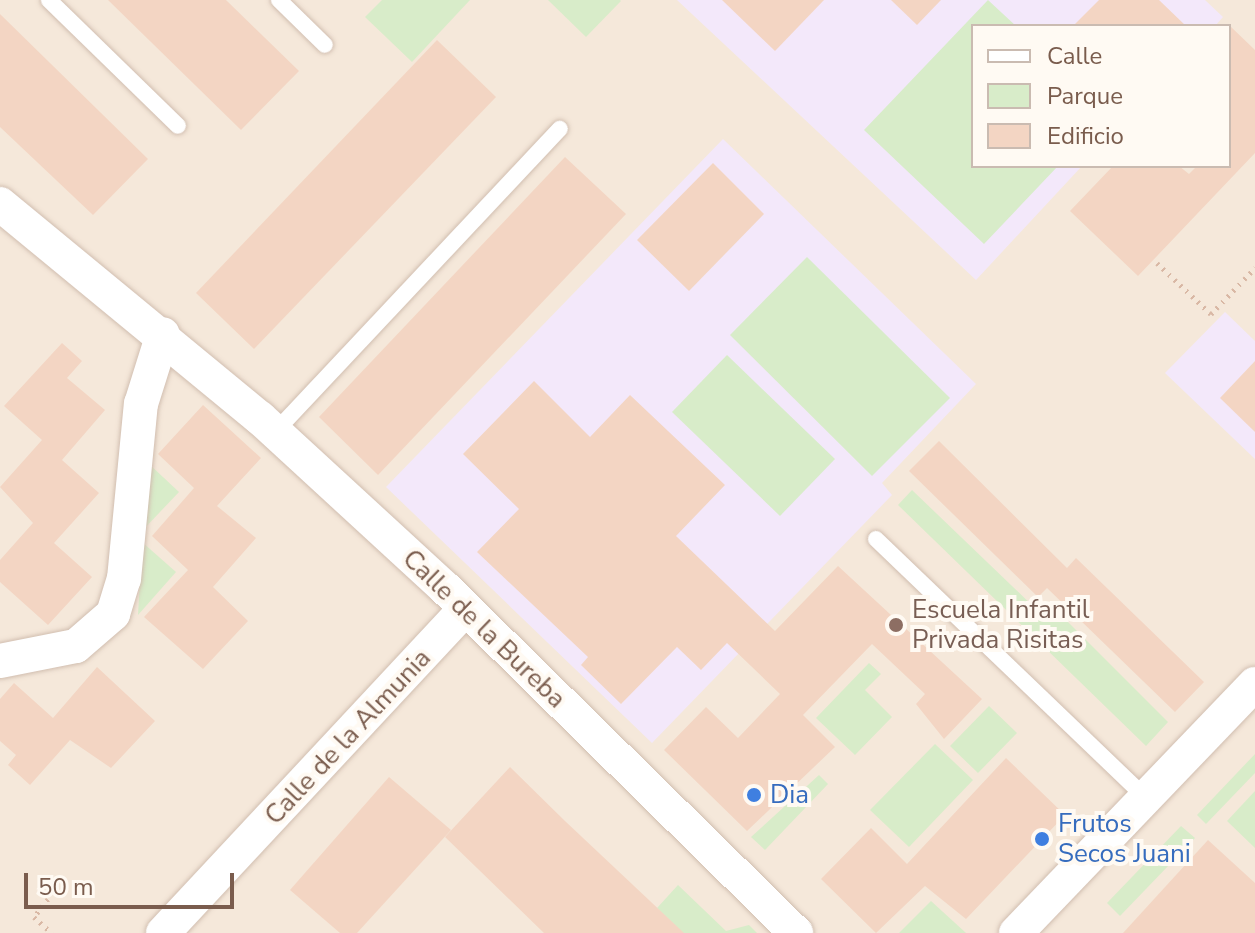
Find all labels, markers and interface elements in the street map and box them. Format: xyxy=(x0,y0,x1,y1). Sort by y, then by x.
legend xyxy=(971,24,1231,168)
text: Calle xyxy=(1047,40,1102,72)
text: Parque xyxy=(1047,80,1123,112)
text: Edificio xyxy=(1047,120,1124,152)
street label: Calle de la Bureba xyxy=(396,543,572,715)
place label: Escuela Infantil Privada Risitas xyxy=(912,594,1089,656)
marker: Escuela Infantil Privada Risitas xyxy=(887,616,905,634)
street label: Calle de la Almunia xyxy=(259,643,437,831)
place label: Dia xyxy=(770,779,809,811)
marker: Dia xyxy=(745,786,763,804)
place label: Frutos Secos Juani xyxy=(1058,808,1191,870)
marker: Frutos Secos Juani xyxy=(1033,830,1051,848)
scale bar xyxy=(28,857,238,907)
text: 50 m xyxy=(38,871,94,903)

